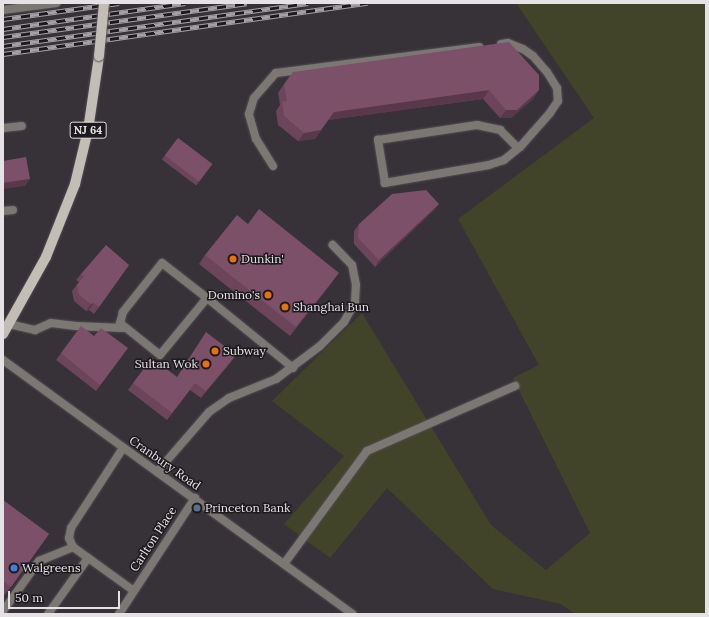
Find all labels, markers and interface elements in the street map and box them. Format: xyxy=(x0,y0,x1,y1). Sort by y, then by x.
road number: NJ 64 xyxy=(69,121,107,139)
place label: Dunkin' xyxy=(241,252,284,266)
marker: Dunkin' xyxy=(228,254,238,264)
place label: Domino's xyxy=(208,288,260,302)
marker: Domino's xyxy=(263,290,273,300)
place label: Shanghai Bun xyxy=(293,300,369,314)
marker: Shanghai Bun xyxy=(280,302,290,312)
place label: Subway xyxy=(223,344,266,358)
marker: Subway xyxy=(210,346,220,356)
place label: Sultan Wok xyxy=(135,357,198,371)
marker: Sultan Wok xyxy=(201,359,211,369)
street label: Cranbury Road xyxy=(127,433,203,493)
place label: Princeton Bank xyxy=(205,501,290,515)
marker: Princeton Bank xyxy=(192,503,202,513)
street label: Carlton Place xyxy=(127,504,179,574)
place label: Walgreens xyxy=(22,561,80,575)
marker: Walgreens xyxy=(9,563,19,573)
scale bar xyxy=(10,583,122,609)
text: 50 m xyxy=(15,590,43,605)

